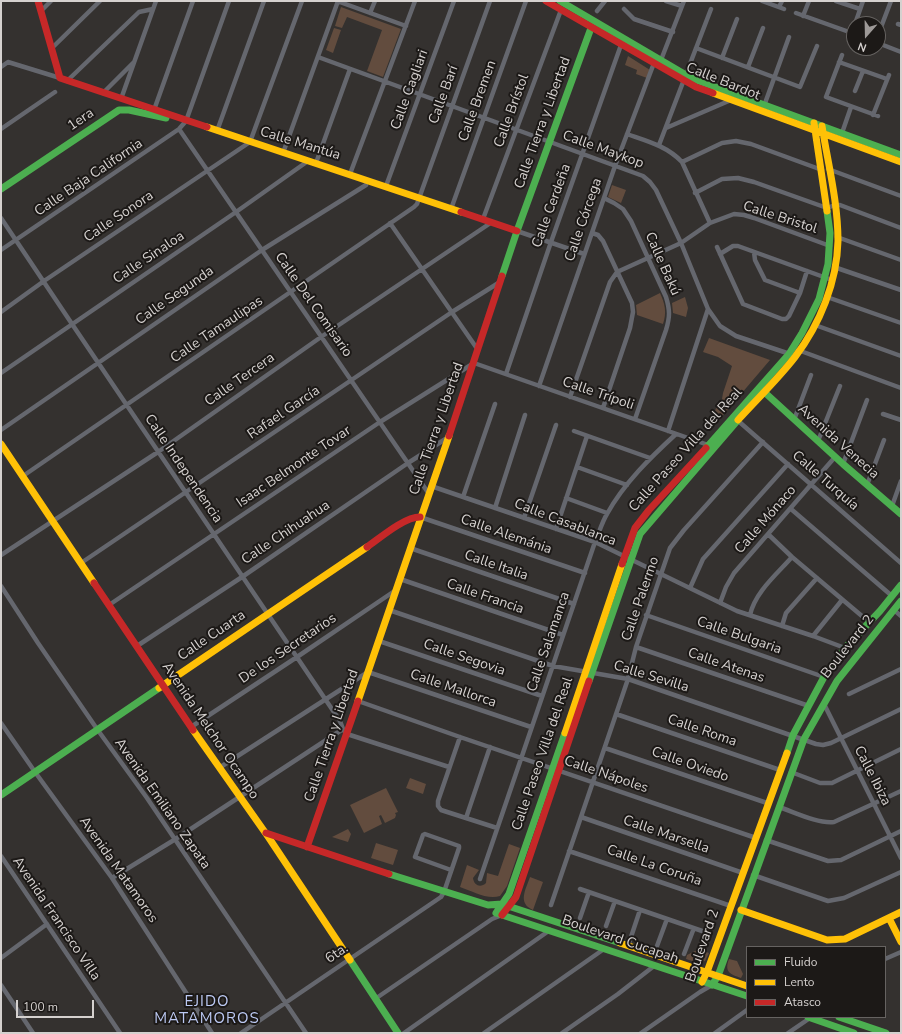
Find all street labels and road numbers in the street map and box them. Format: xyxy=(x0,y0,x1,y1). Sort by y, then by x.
street label: Calle Cagliari xyxy=(388,48,432,132)
street label: Calle Tierra y Libertad xyxy=(511,55,575,191)
street label: Calle Bremen xyxy=(456,58,500,144)
street label: Calle Bardot xyxy=(683,60,763,104)
street label: Calle Barí xyxy=(426,63,462,127)
street label: Calle Brístol xyxy=(491,72,533,150)
street label: 1era xyxy=(65,105,97,135)
street label: Calle Mantúa xyxy=(258,124,342,164)
street label: Calle Maykop xyxy=(560,128,646,172)
street label: Calle Baja California xyxy=(32,136,146,220)
street label: Calle Cerdeña xyxy=(529,162,575,250)
street label: Calle Córcega xyxy=(562,176,606,264)
street label: Calle Sonora xyxy=(81,188,157,246)
street label: Calle Bristol xyxy=(741,198,819,238)
street label: Calle Sinaloa xyxy=(110,228,188,288)
street label: Calle Bakú xyxy=(641,230,683,298)
street label: Calle Del Comisario xyxy=(271,250,355,360)
street label: Calle Segunda xyxy=(133,263,217,329)
street label: Calle Tamaulipas xyxy=(168,293,266,367)
street label: Calle Tercera xyxy=(202,350,278,410)
street label: Calle Tierra y Libertad xyxy=(406,361,468,497)
street label: Calle Trípoli xyxy=(560,374,636,414)
street label: Rafael García xyxy=(245,383,323,443)
street label: Calle Paseo Villa del Real xyxy=(626,384,746,516)
street label: Avenida Venecia xyxy=(794,401,882,483)
street label: Calle Independencia xyxy=(140,412,226,526)
street label: Isaac Belmonte Tovar xyxy=(234,422,354,512)
street label: Calle Turquía xyxy=(788,448,862,514)
street label: Calle Mónaco xyxy=(732,482,800,558)
street label: Calle Casablanca xyxy=(511,496,619,550)
street label: Calle Chihuahua xyxy=(239,497,333,569)
street label: Calle Alemánia xyxy=(458,511,554,559)
street label: Calle Italia xyxy=(462,547,530,585)
street label: Calle Palermo xyxy=(619,555,663,643)
street label: Calle Francia xyxy=(444,576,526,618)
street label: Calle Salamanca xyxy=(524,590,574,694)
street label: Calle Cuarta xyxy=(175,607,249,665)
street label: De los Secretarios xyxy=(236,610,340,688)
street label: Boulevard 2 xyxy=(818,612,878,682)
street label: Calle Bulgaria xyxy=(694,614,784,658)
street label: Calle Segovia xyxy=(421,636,507,680)
street label: Calle Atenas xyxy=(685,645,767,687)
street label: Calle Sevilla xyxy=(611,658,691,696)
street label: Avenida Melchor Ocampo xyxy=(158,659,262,803)
street label: Calle Mallorca xyxy=(408,666,498,712)
street label: Calle Tierra y Libertad xyxy=(301,668,363,804)
street label: Calle Paseo Villa del Real xyxy=(509,675,577,833)
street label: Calle Roma xyxy=(665,711,739,751)
street label: Avenida Emiliano Zapata xyxy=(110,735,214,873)
street label: Calle Ibiza xyxy=(850,743,894,809)
street label: Calle Oviedo xyxy=(649,744,731,786)
street label: Calle Nápoles xyxy=(562,753,650,797)
street label: Calle Marsella xyxy=(621,812,711,858)
street label: Avenida Matamoros xyxy=(75,814,161,926)
street label: Calle La Coruña xyxy=(604,842,704,890)
street label: Avenida Francisco Villa xyxy=(8,854,104,984)
street label: Boulevard 2 xyxy=(683,907,723,985)
street label: Boulevard Cucapah xyxy=(559,912,681,968)
street label: 6ta. xyxy=(322,940,352,968)

